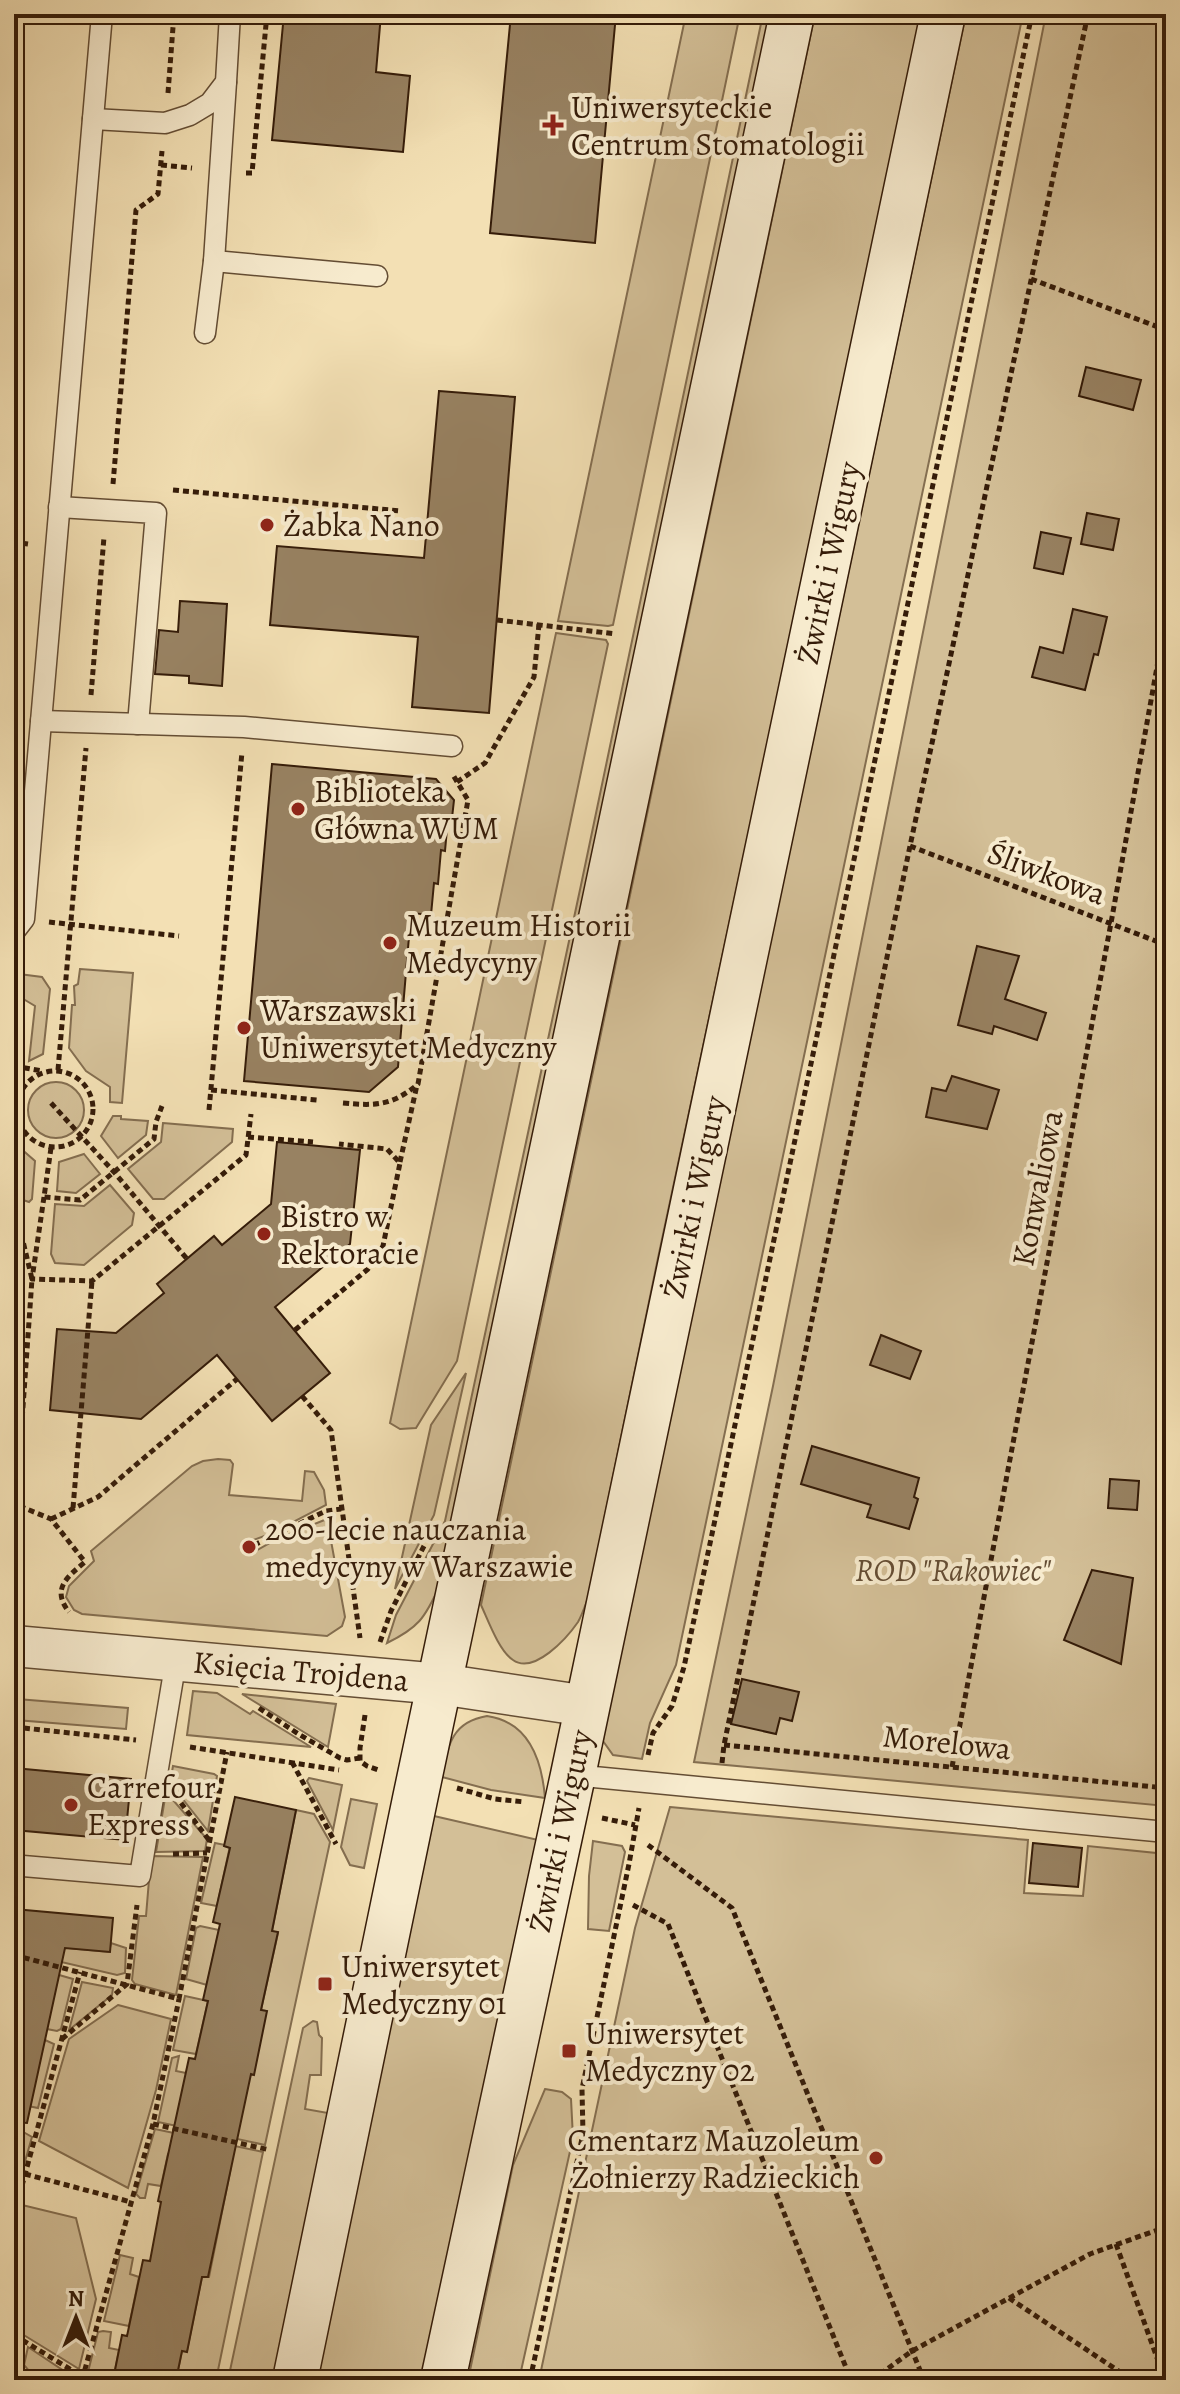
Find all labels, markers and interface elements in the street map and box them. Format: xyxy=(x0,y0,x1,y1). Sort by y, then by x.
place label: Uniwersyteckie Centrum Stomatologii xyxy=(571,85,865,166)
marker: Uniwersyteckie Centrum Stomatologii xyxy=(542,114,564,136)
street label: Żwirki i Wigury xyxy=(785,457,871,668)
place label: Żabka Nano xyxy=(283,503,440,547)
marker: Żabka Nano xyxy=(258,516,276,534)
place label: Biblioteka Główna WUM xyxy=(314,769,499,850)
marker: Biblioteka Główna WUM xyxy=(289,800,307,818)
street label: Śliwkowa xyxy=(981,830,1113,916)
place label: Muzeum Historii Medycyny xyxy=(406,903,632,984)
marker: Muzeum Historii Medycyny xyxy=(381,934,399,952)
place label: Warszawski Uniwersytet Medyczny xyxy=(259,988,557,1069)
marker: Warszawski Uniwersytet Medyczny xyxy=(235,1019,253,1037)
street label: Żwirki i Wigury xyxy=(651,1091,737,1302)
street label: Konwaliowa xyxy=(1000,1106,1074,1270)
place label: Bistro w Rektoracie xyxy=(280,1194,419,1275)
marker: Bistro w Rektoracie xyxy=(255,1225,273,1243)
place label: 200-lecie nauczania medycyny w Warszawie xyxy=(265,1507,573,1588)
marker: 200-lecie nauczania medycyny w Warszawie xyxy=(240,1538,258,1556)
park label: ROD "Rakowiec" xyxy=(855,1548,1051,1592)
street label: Księcia Trojdena xyxy=(191,1640,411,1702)
street label: Morelowa xyxy=(881,1713,1013,1771)
street label: Żwirki i Wigury xyxy=(517,1725,603,1936)
place label: Carrefour Express xyxy=(87,1765,216,1846)
marker: Carrefour Express xyxy=(62,1796,80,1814)
place label: Uniwersytet Medyczny 01 xyxy=(341,1944,507,2025)
marker: Uniwersytet Medyczny 01 xyxy=(316,1975,334,1993)
place label: Uniwersytet Medyczny 02 xyxy=(585,2011,755,2092)
marker: Uniwersytet Medyczny 02 xyxy=(560,2042,578,2060)
place label: Cmentarz Mauzoleum Żołnierzy Radzieckich xyxy=(568,2118,860,2199)
marker: Cmentarz Mauzoleum Żołnierzy Radzieckich xyxy=(867,2149,885,2167)
north arrow xyxy=(36,2278,116,2358)
text: N xyxy=(68,2284,84,2314)

